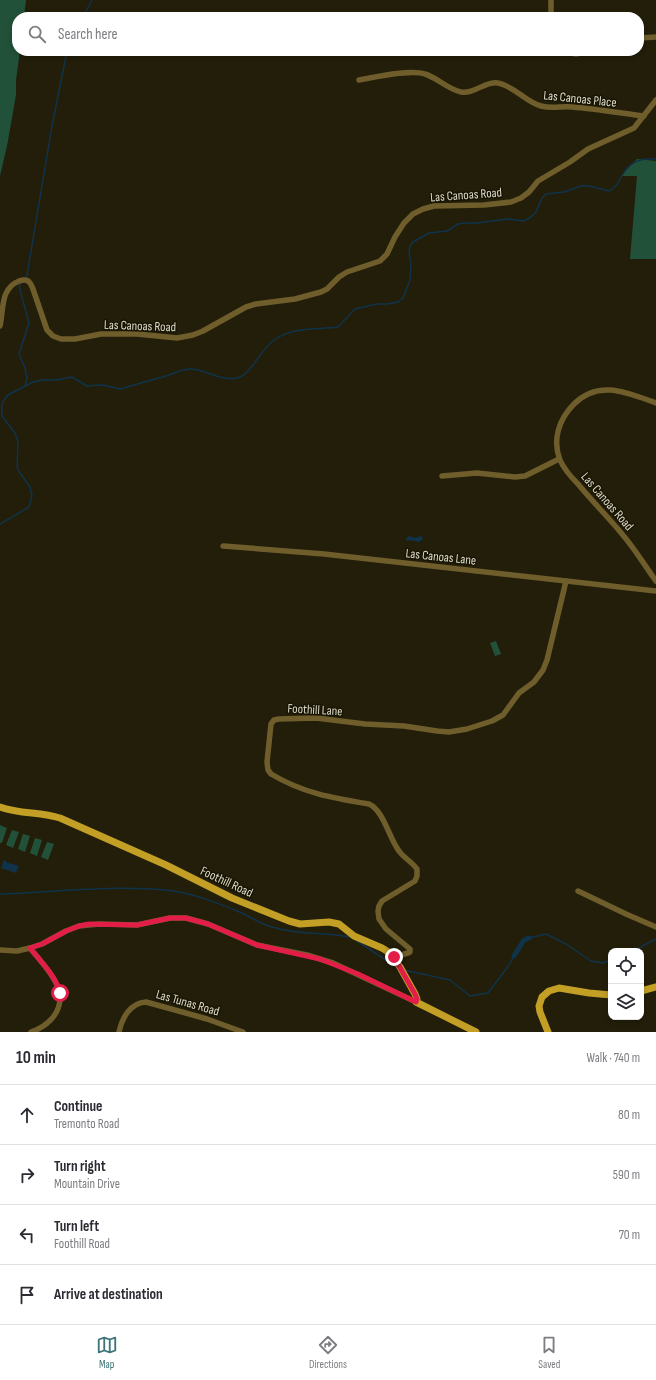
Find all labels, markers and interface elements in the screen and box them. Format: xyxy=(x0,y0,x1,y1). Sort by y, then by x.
search box xyxy=(12,12,644,56)
icon: search xyxy=(26,23,48,45)
text: Search here xyxy=(58,25,118,44)
street label: Las Canoas Place xyxy=(542,87,617,111)
street label: Las Canoas Road xyxy=(430,185,503,205)
street label: Las Canoas Road xyxy=(104,317,176,335)
street label: Las Canoas Road xyxy=(578,469,637,534)
street label: Las Canoas Lane xyxy=(405,545,477,569)
street label: Foothill Lane xyxy=(287,701,343,719)
street label: Foothill Road xyxy=(198,863,255,901)
route end xyxy=(385,948,403,966)
map controls xyxy=(608,948,644,1020)
button: locate xyxy=(608,948,644,984)
route start xyxy=(51,984,69,1002)
button: layers xyxy=(608,984,644,1020)
street label: Las Tunas Road xyxy=(154,986,221,1020)
text: 10 min xyxy=(16,1048,56,1068)
text: Walk · 740 m xyxy=(587,1050,640,1066)
text: Continue xyxy=(54,1097,103,1116)
icon: ahead xyxy=(16,1104,38,1126)
text: 80 m xyxy=(618,1107,640,1123)
text: Tremonto Road xyxy=(54,1116,119,1132)
text: Turn right xyxy=(54,1157,106,1176)
icon: right xyxy=(16,1164,38,1186)
text: 590 m xyxy=(613,1167,640,1183)
text: Mountain Drive xyxy=(54,1176,120,1192)
text: Turn left xyxy=(54,1217,99,1236)
icon: left xyxy=(16,1224,38,1246)
text: 70 m xyxy=(619,1227,640,1243)
text: Foothill Road xyxy=(54,1236,110,1252)
icon: arrive xyxy=(16,1284,38,1306)
text: Arrive at destination xyxy=(54,1285,163,1304)
tab: Map xyxy=(96,1334,118,1371)
tab: Directions xyxy=(309,1334,347,1371)
tab: Saved xyxy=(538,1334,560,1371)

